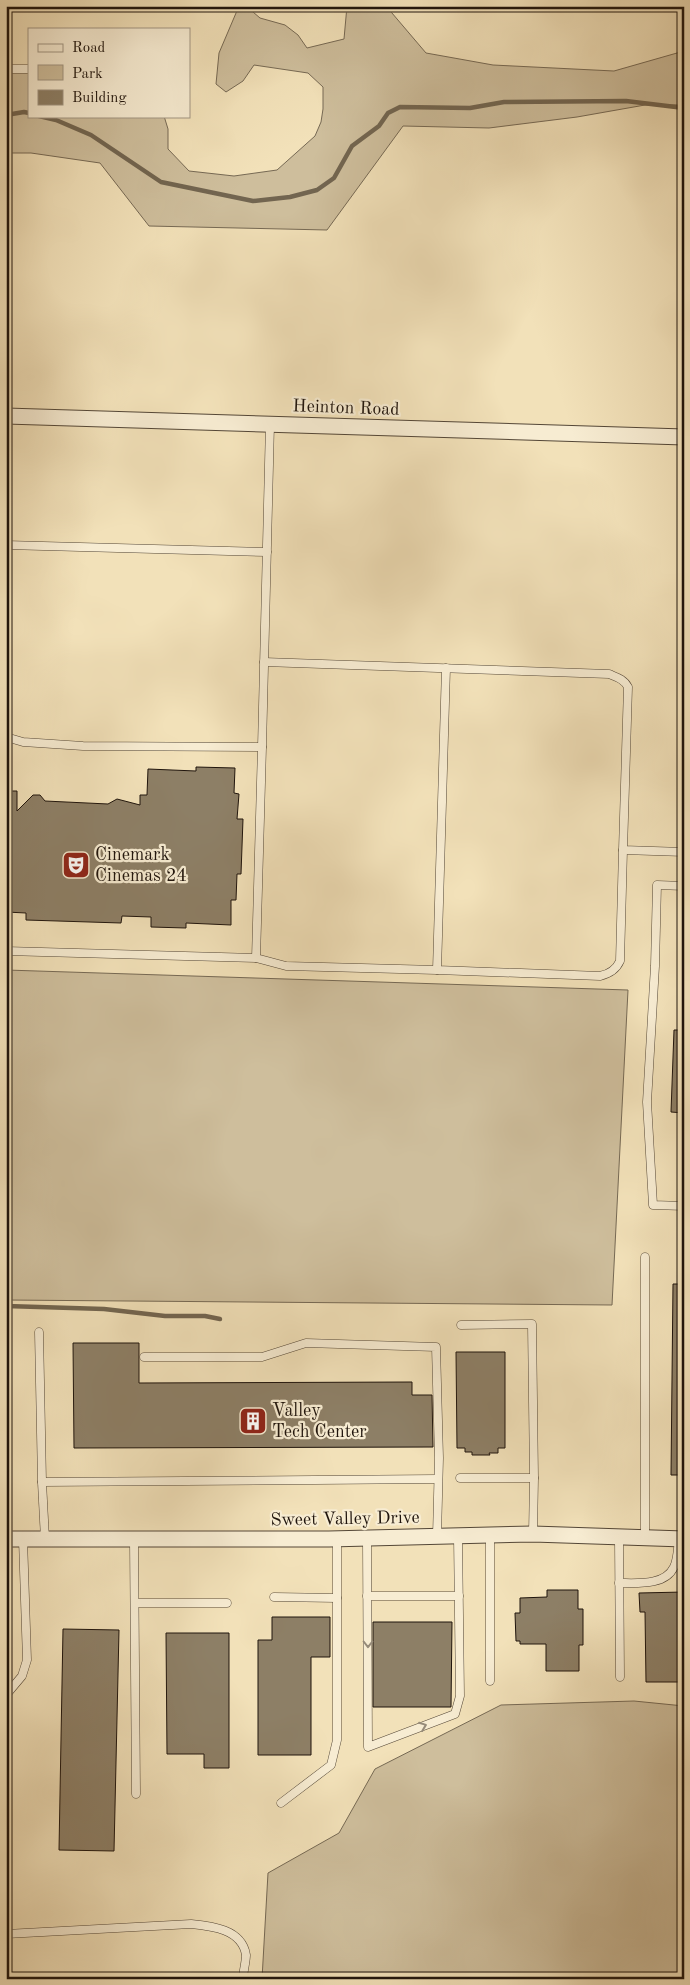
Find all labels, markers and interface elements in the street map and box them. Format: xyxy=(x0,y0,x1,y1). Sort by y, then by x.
legend xyxy=(28,28,190,118)
text: Road xyxy=(72,41,106,56)
text: Park xyxy=(72,67,103,82)
text: Building xyxy=(72,91,127,106)
street label: Heinton Road xyxy=(292,397,400,419)
place label: Cinemark Cinemas 24 xyxy=(95,846,187,885)
theatre icon: Cinemark Cinemas 24 xyxy=(61,850,91,880)
place label: Valley Tech Center xyxy=(272,1402,367,1441)
building icon: Valley Tech Center xyxy=(238,1406,268,1436)
street label: Sweet Valley Drive xyxy=(270,1509,420,1529)
one-way arrow xyxy=(362,1641,373,1649)
one-way arrow xyxy=(419,1722,427,1732)

